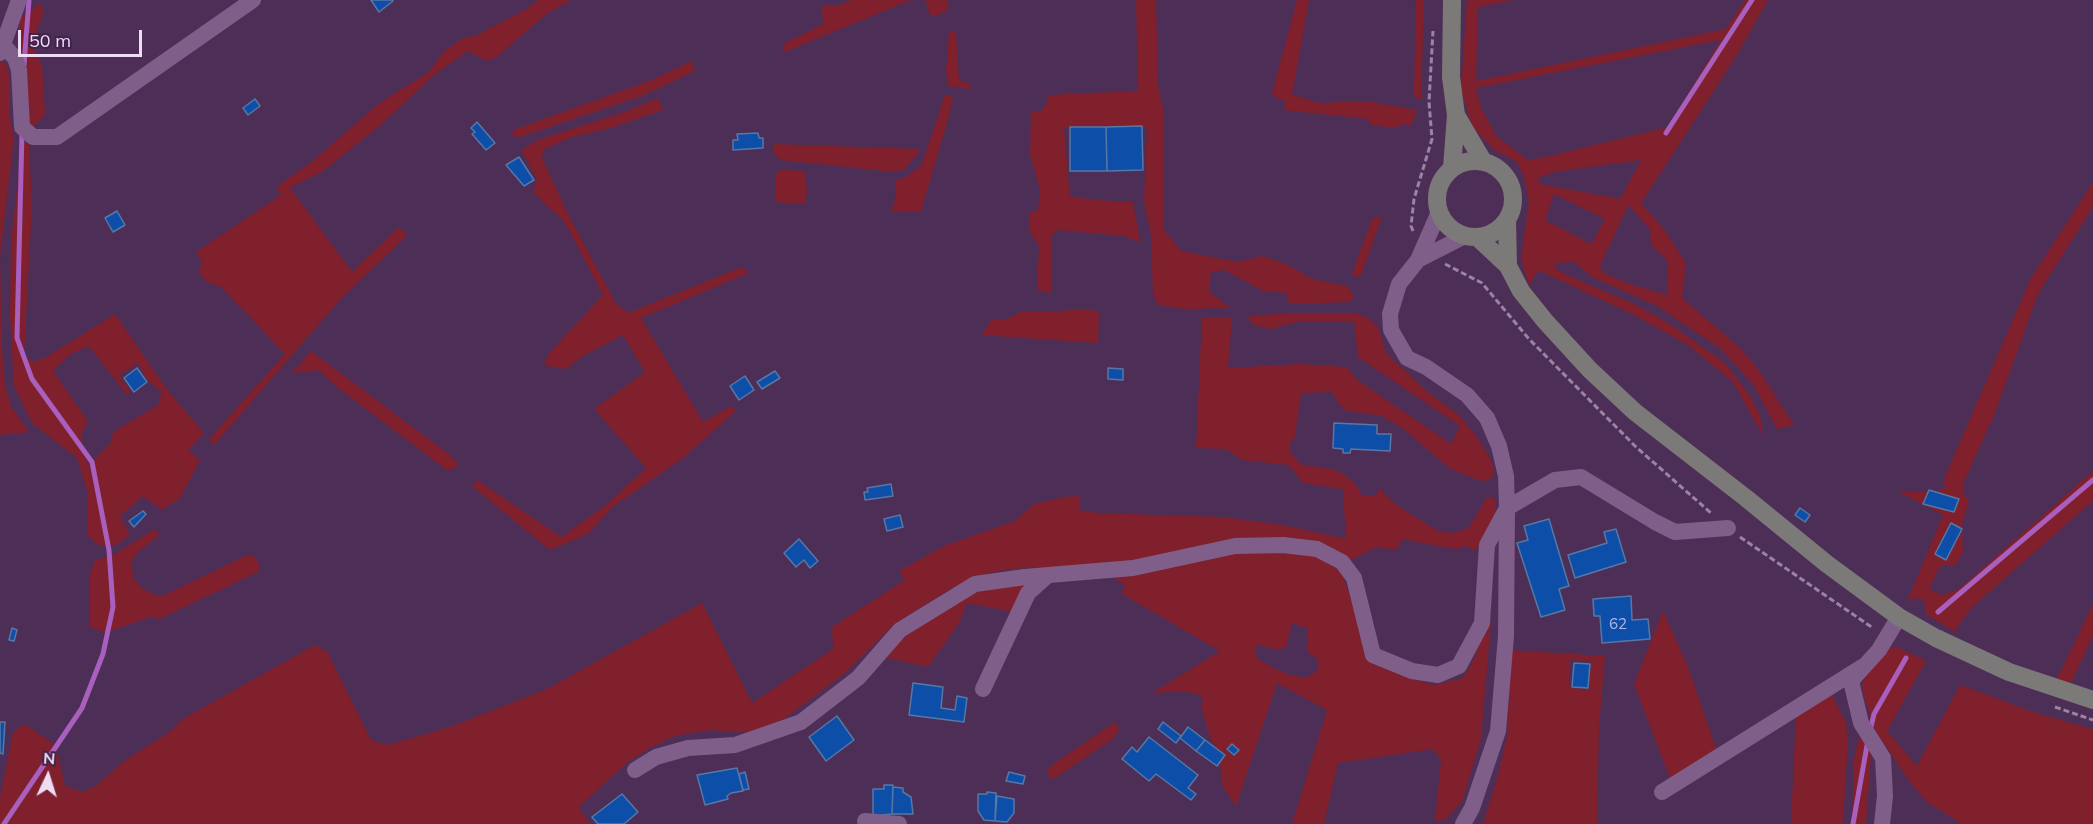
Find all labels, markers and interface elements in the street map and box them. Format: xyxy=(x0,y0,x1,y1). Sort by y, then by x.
scale bar xyxy=(21,18,146,56)
text: 50 m xyxy=(29,29,71,52)
house number: 62 xyxy=(1609,615,1627,633)
north arrow xyxy=(18,746,78,806)
text: N xyxy=(43,748,56,768)

